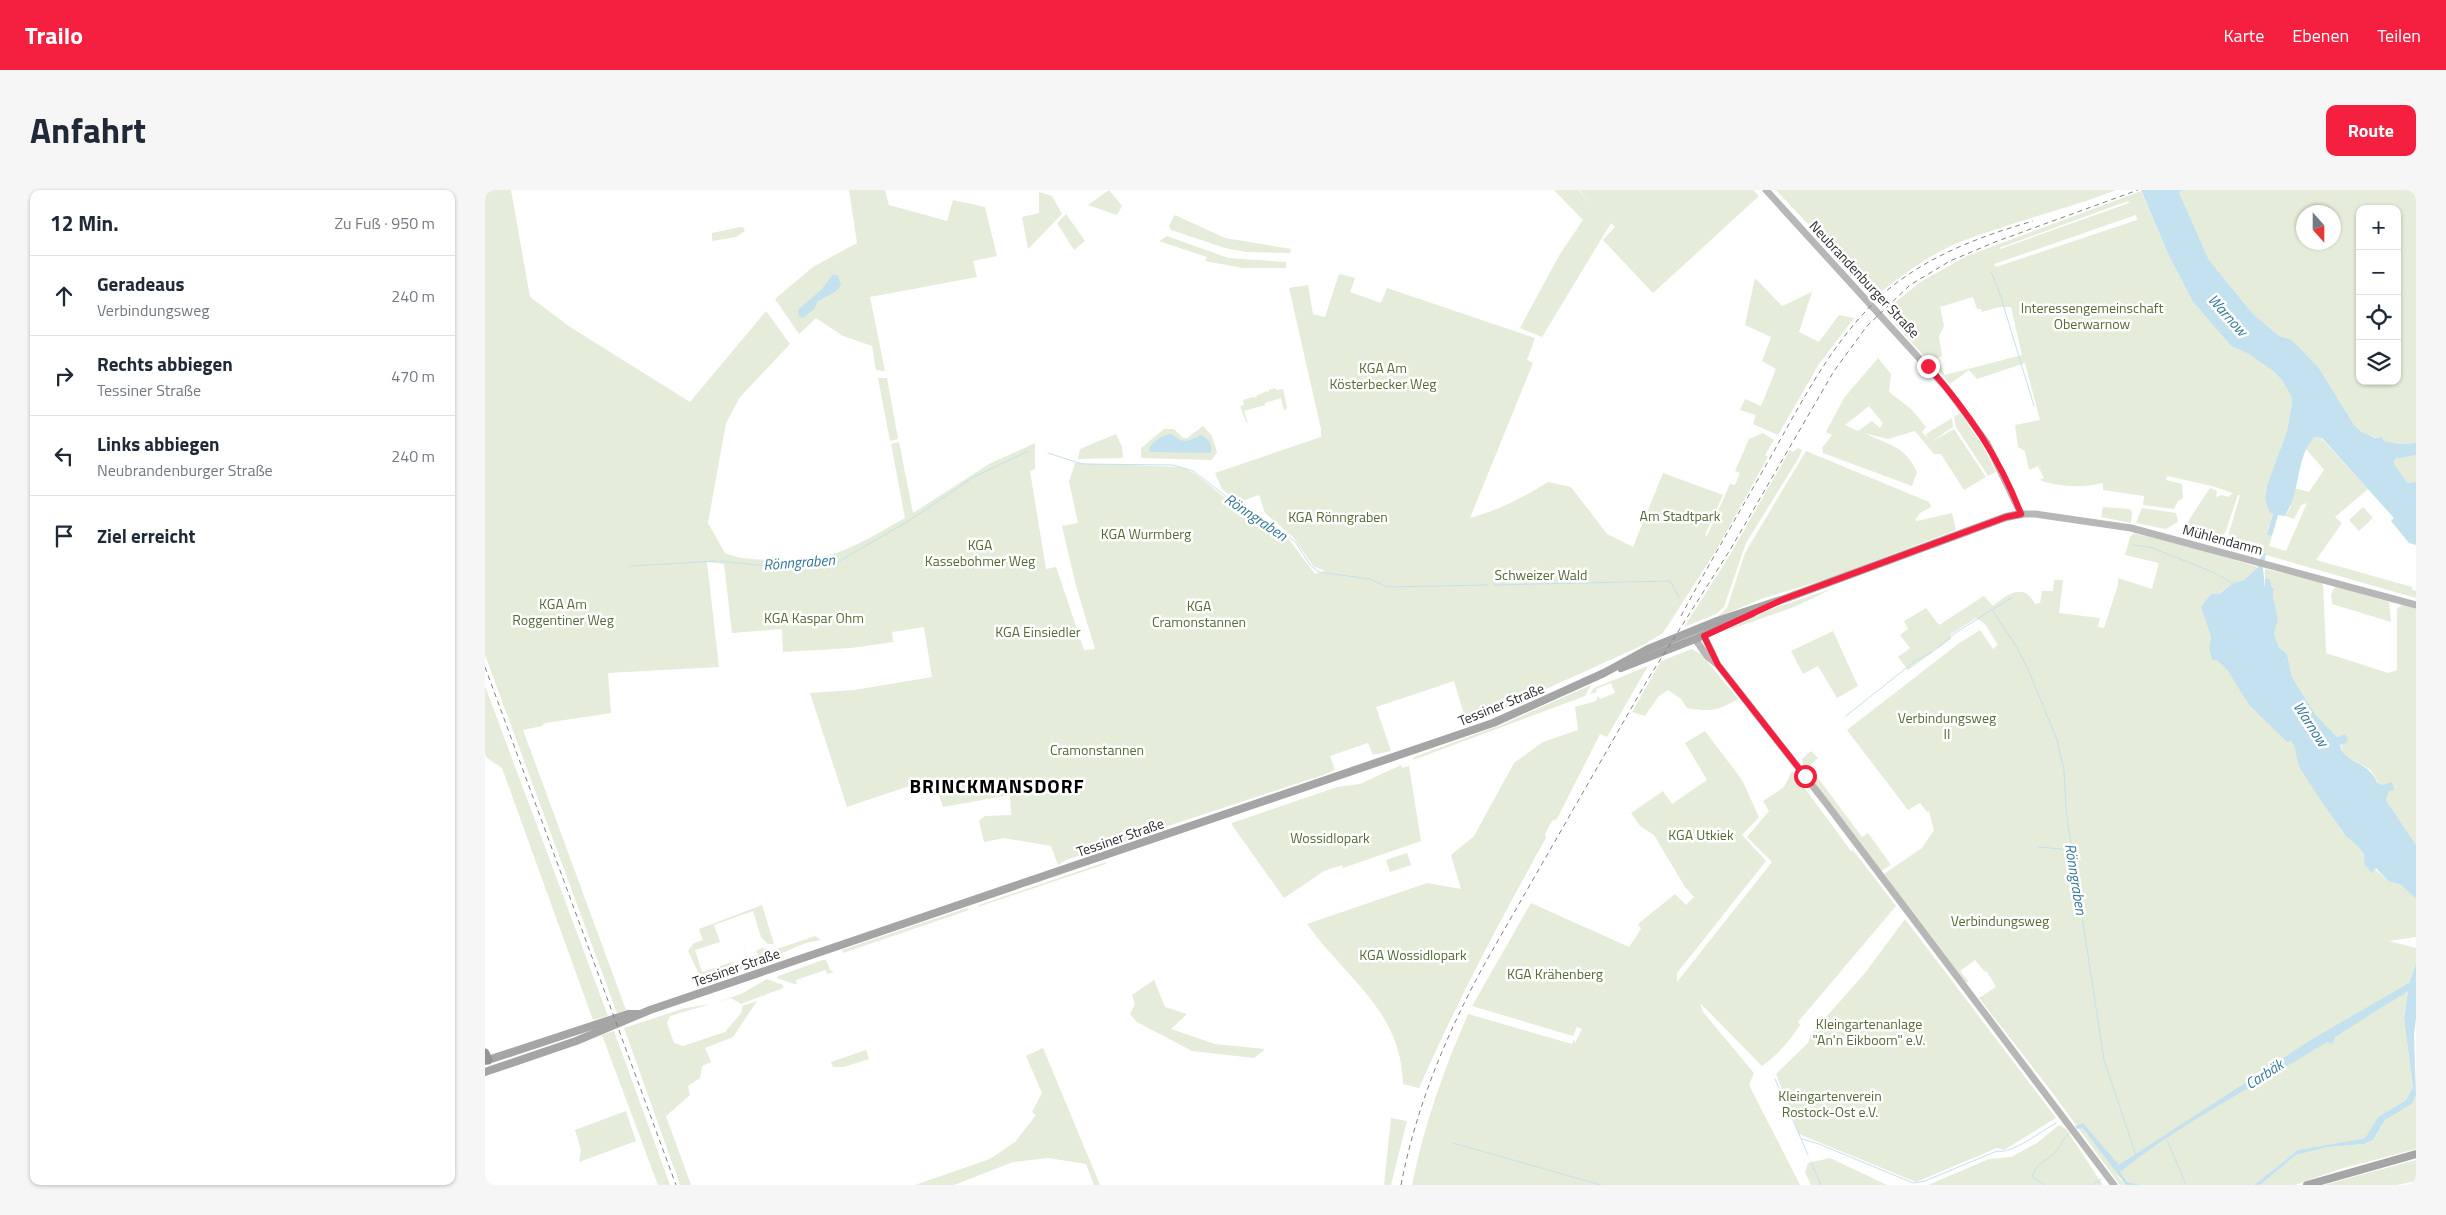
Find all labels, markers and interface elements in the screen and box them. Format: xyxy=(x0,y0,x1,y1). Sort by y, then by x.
text: Trailo xyxy=(25,17,83,53)
text: Karte xyxy=(2223,22,2264,49)
text: Ebenen xyxy=(2292,22,2349,49)
text: Teilen xyxy=(2377,22,2421,49)
text: Anfahrt xyxy=(30,103,146,157)
button: Route xyxy=(2326,105,2416,156)
north arrow xyxy=(2296,205,2341,250)
map controls xyxy=(2356,205,2401,385)
button: + xyxy=(2356,205,2401,250)
text: 12 Min. xyxy=(50,207,119,239)
text: Zu Fuß · 950 m xyxy=(334,211,435,235)
street label: Neubrandenburger Straße xyxy=(1805,216,1925,342)
button: − xyxy=(2356,250,2401,295)
text: Geradeaus xyxy=(97,269,184,298)
icon: ahead xyxy=(50,282,78,310)
text: 240 m xyxy=(391,284,435,308)
water label: Warnow xyxy=(2203,289,2255,343)
button: locate xyxy=(2356,295,2401,340)
park label: Interessengemeinschaft Oberwarnow xyxy=(2021,297,2163,334)
text: Verbindungsweg xyxy=(97,298,210,322)
button: layers xyxy=(2356,340,2401,385)
text: Rechts abbiegen xyxy=(97,349,233,378)
route end xyxy=(1917,355,1940,378)
park label: KGA Am Kösterbecker Weg xyxy=(1330,357,1436,394)
icon: right xyxy=(50,362,78,390)
text: 470 m xyxy=(391,364,435,388)
text: Tessiner Straße xyxy=(97,378,201,402)
text: Links abbiegen xyxy=(97,429,220,458)
icon: left xyxy=(50,442,78,470)
text: 240 m xyxy=(391,444,435,468)
text: Neubrandenburger Straße xyxy=(97,458,273,482)
water label: Rönngraben xyxy=(1220,487,1293,547)
park label: Am Stadtpark xyxy=(1640,505,1721,526)
park label: KGA Rönngraben xyxy=(1288,506,1388,527)
street label: Mühlendamm xyxy=(2180,518,2266,560)
text: Ziel erreicht xyxy=(97,521,195,550)
icon: arrive xyxy=(50,522,78,550)
park label: KGA Wurmberg xyxy=(1101,523,1191,544)
park label: KGA Kassebohmer Weg xyxy=(925,534,1035,571)
water label: Rönngraben xyxy=(762,548,836,576)
park label: Schweizer Wald xyxy=(1494,564,1588,585)
park label: KGA Am Roggentiner Weg xyxy=(512,593,614,630)
park label: KGA Cramonstannen xyxy=(1152,595,1246,632)
park label: KGA Kaspar Ohm xyxy=(764,607,864,628)
park label: KGA Einsiedler xyxy=(995,621,1081,642)
street label: Tessiner Straße xyxy=(1455,677,1547,731)
water label: Warnow xyxy=(2288,697,2335,753)
park label: Verbindungsweg II xyxy=(1898,707,1996,744)
park label: Cramonstannen xyxy=(1050,739,1144,760)
route start xyxy=(1794,765,1817,788)
district label: BRINCKMANSDORF xyxy=(909,771,1085,800)
street label: Tessiner Straße xyxy=(1074,812,1166,862)
park label: KGA Utkiek xyxy=(1668,824,1734,845)
park label: Wossidlopark xyxy=(1290,827,1370,848)
water label: Rönngraben xyxy=(2059,842,2093,917)
park label: Verbindungsweg xyxy=(1951,910,2049,931)
street label: Tessiner Straße xyxy=(690,942,782,992)
park label: KGA Wossidlopark xyxy=(1359,944,1467,965)
park label: KGA Krähenberg xyxy=(1507,963,1603,984)
park label: Kleingartenanlage "An'n Eikboom" e.V. xyxy=(1812,1013,1926,1050)
water label: Carbäk xyxy=(2240,1052,2290,1095)
park label: Kleingartenverein Rostock-Ost e.V. xyxy=(1778,1085,1882,1122)

